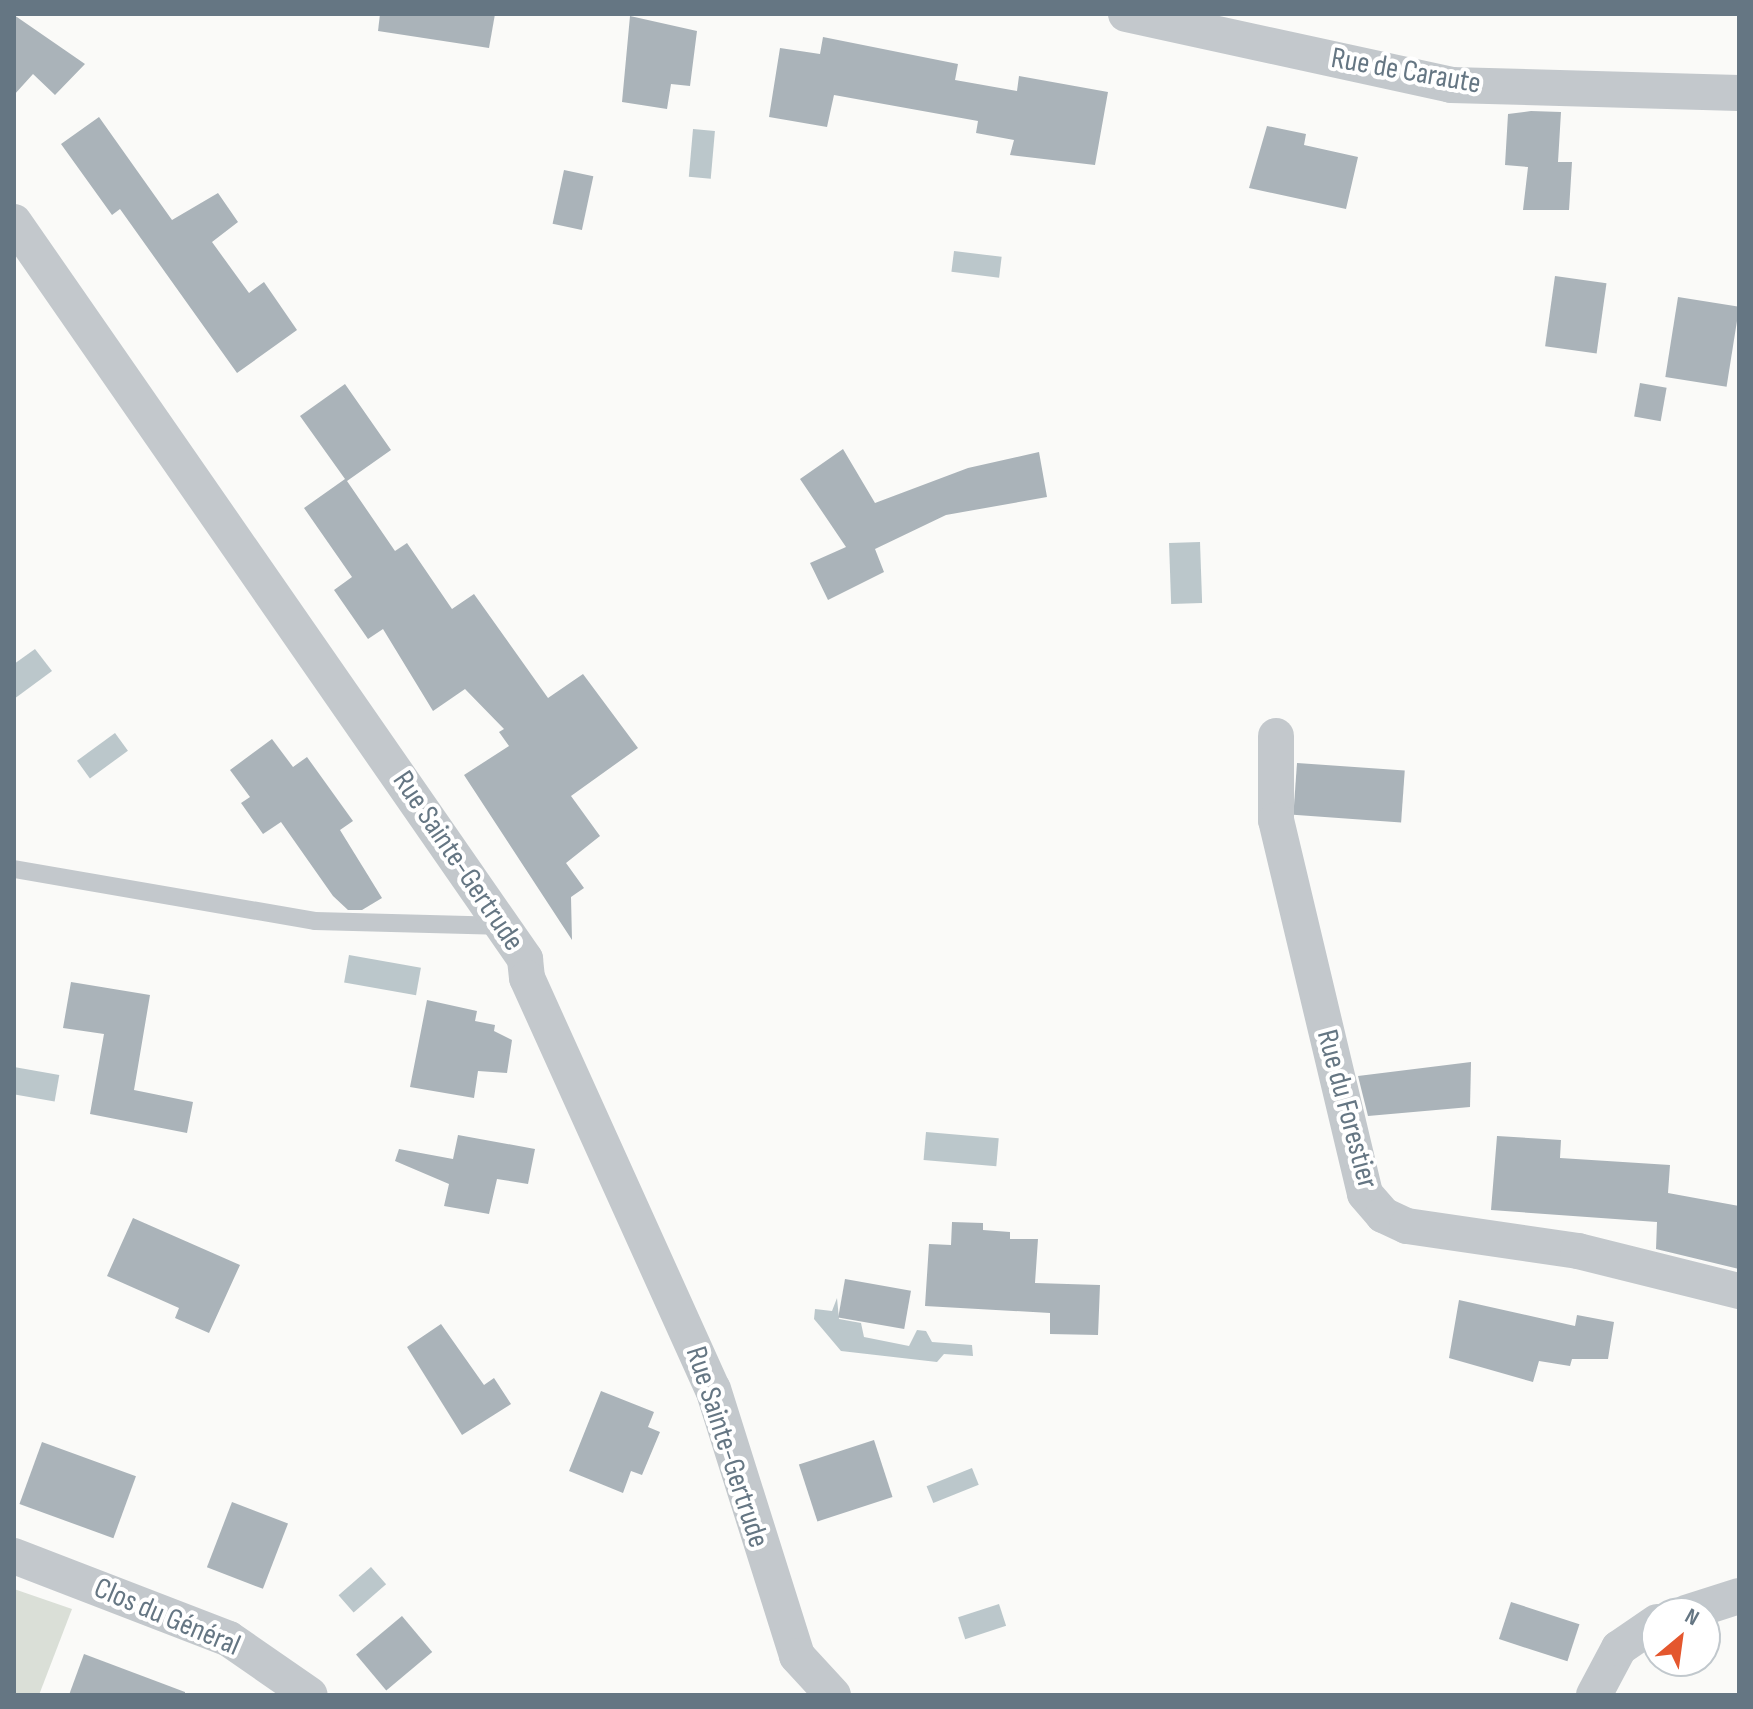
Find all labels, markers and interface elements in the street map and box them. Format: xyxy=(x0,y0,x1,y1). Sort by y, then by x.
street label: Rue de Caraute xyxy=(1328,40,1484,102)
street label: Rue Sainte-Gertrude xyxy=(385,764,531,958)
street label: Rue du Forestier xyxy=(1309,1026,1385,1192)
street label: Rue Sainte-Gertrude xyxy=(678,1342,776,1552)
street label: Clos du Général xyxy=(89,1570,245,1664)
north arrow xyxy=(1641,1597,1721,1677)
text: N xyxy=(1680,1603,1704,1632)

